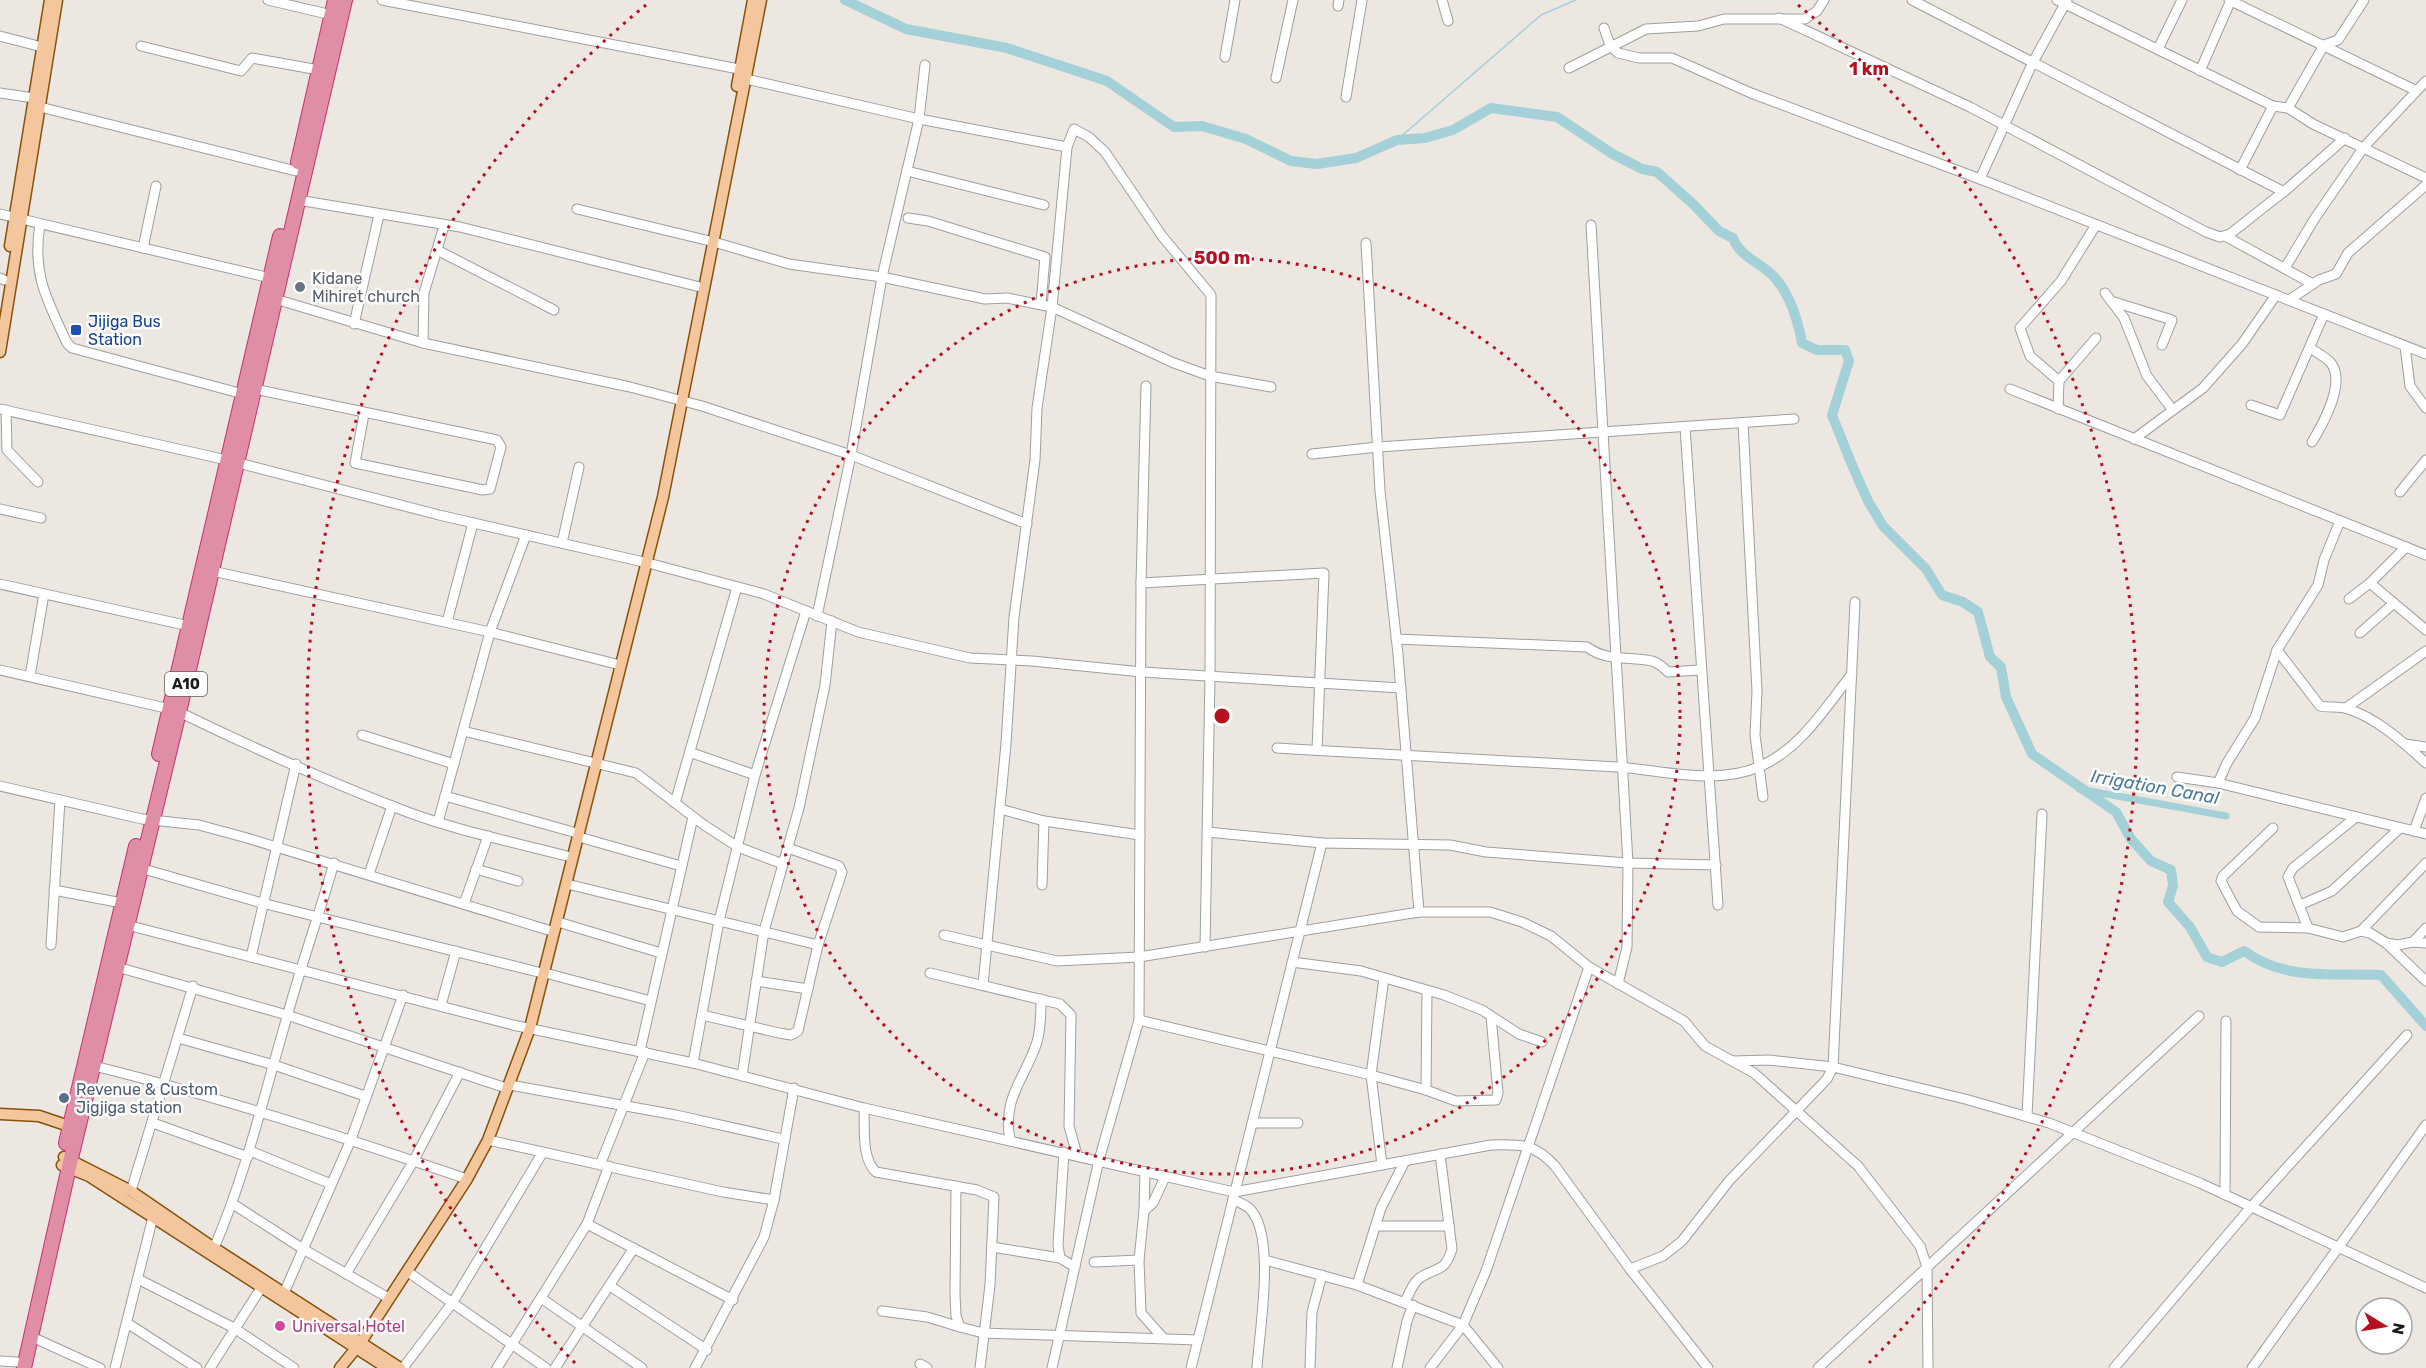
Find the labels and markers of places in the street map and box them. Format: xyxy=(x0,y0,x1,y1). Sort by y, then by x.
place label: Kidane Mihiret church xyxy=(312,269,420,306)
marker: Kidane Mihiret church xyxy=(293,280,307,294)
place label: Jijiga Bus Station xyxy=(88,312,161,349)
marker: Jijiga Bus Station xyxy=(69,323,83,337)
centre of rings xyxy=(1212,706,1232,726)
place label: Revenue & Custom Jigjiga station xyxy=(76,1080,218,1117)
marker: Revenue & Custom Jigjiga station xyxy=(57,1091,71,1105)
place label: Universal Hotel xyxy=(292,1317,405,1336)
marker: Universal Hotel xyxy=(273,1319,287,1333)

